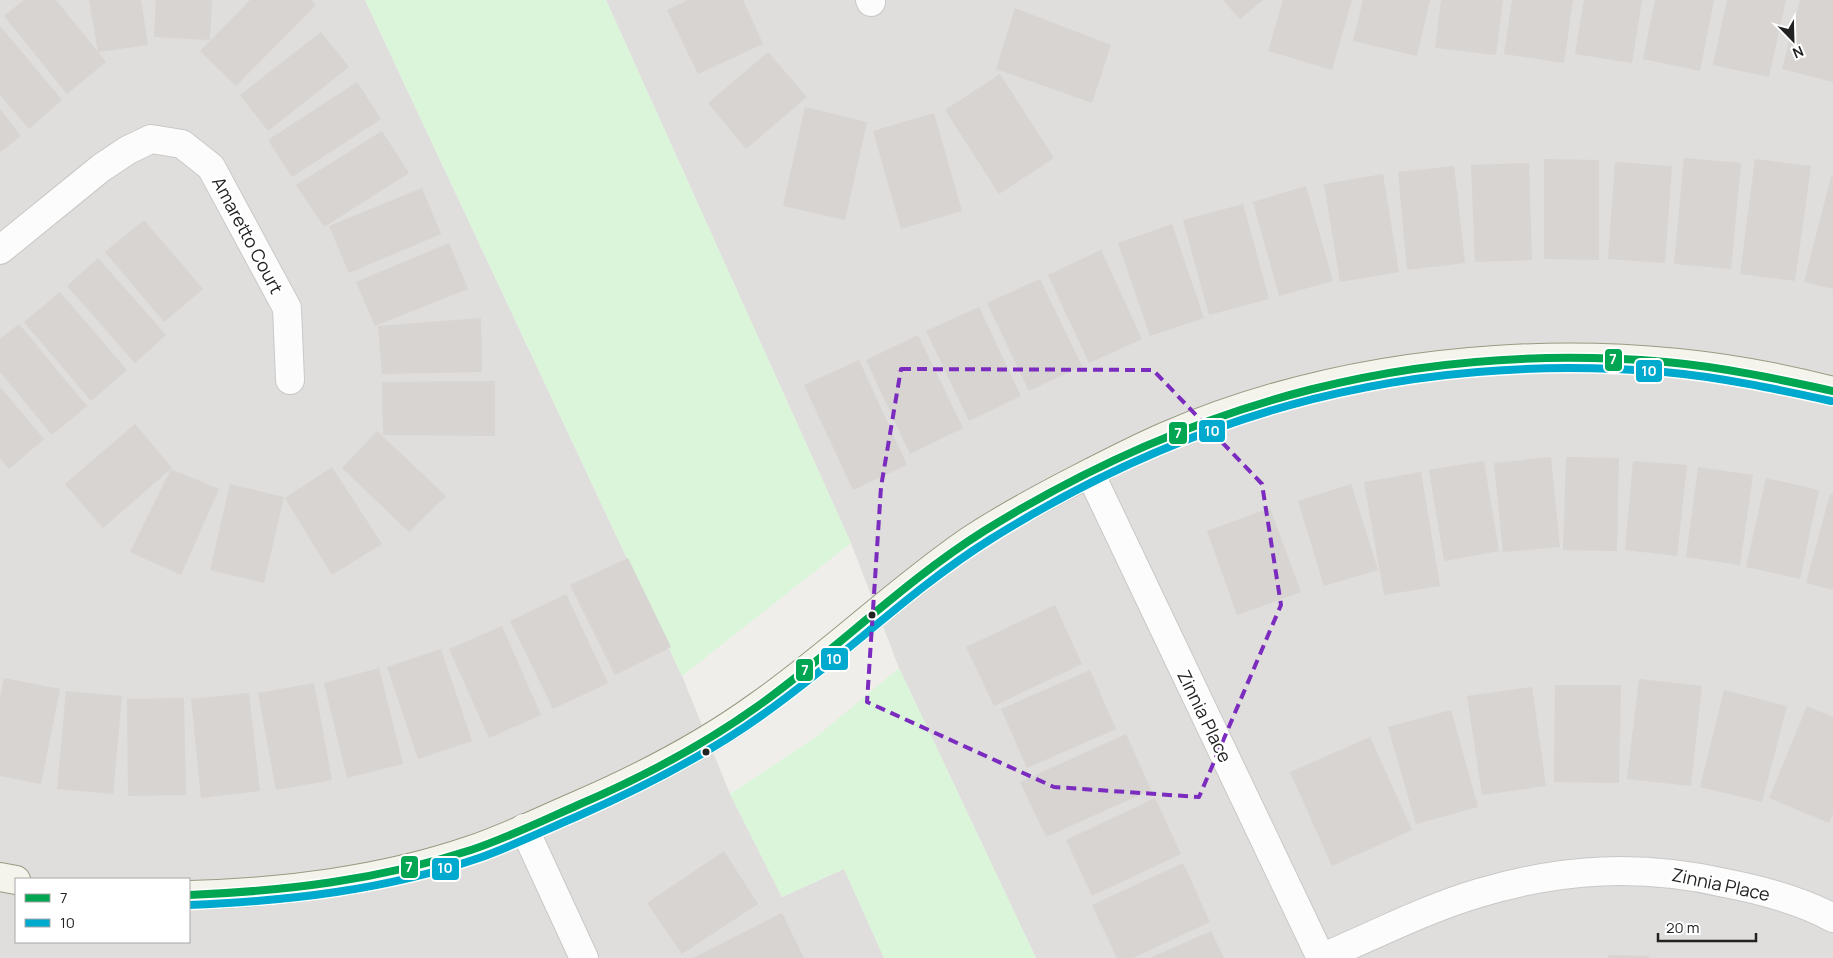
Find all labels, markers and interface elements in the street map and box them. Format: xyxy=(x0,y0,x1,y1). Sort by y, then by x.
north arrow xyxy=(1768,15,1818,65)
text: N xyxy=(1790,42,1807,63)
street label: Amaretto Court xyxy=(207,172,289,298)
line badge: 7 xyxy=(1604,348,1623,372)
text: 7 xyxy=(1609,349,1617,368)
line badge: 10 xyxy=(1635,359,1663,383)
text: 10 xyxy=(1641,361,1657,380)
line badge: 10 xyxy=(1198,419,1226,443)
line badge: 7 xyxy=(1168,421,1188,445)
text: 10 xyxy=(1204,421,1220,440)
text: 7 xyxy=(1174,423,1182,442)
unlabelled marker xyxy=(867,610,877,620)
line badge: 10 xyxy=(820,647,849,671)
text: 10 xyxy=(826,649,842,668)
line badge: 7 xyxy=(795,658,814,682)
text: 7 xyxy=(801,660,809,679)
street label: Zinnia Place xyxy=(1172,666,1238,766)
unlabelled marker xyxy=(701,747,711,757)
line badge: 7 xyxy=(400,855,419,879)
text: 7 xyxy=(405,857,413,876)
line badge: 10 xyxy=(431,857,460,881)
text: 10 xyxy=(437,858,453,877)
street label: Zinnia Place xyxy=(1670,862,1772,906)
legend xyxy=(15,878,190,943)
text: 7 xyxy=(60,887,68,908)
scale bar xyxy=(1658,910,1756,942)
text: 10 xyxy=(60,912,75,933)
text: 20 m xyxy=(1666,917,1699,938)

